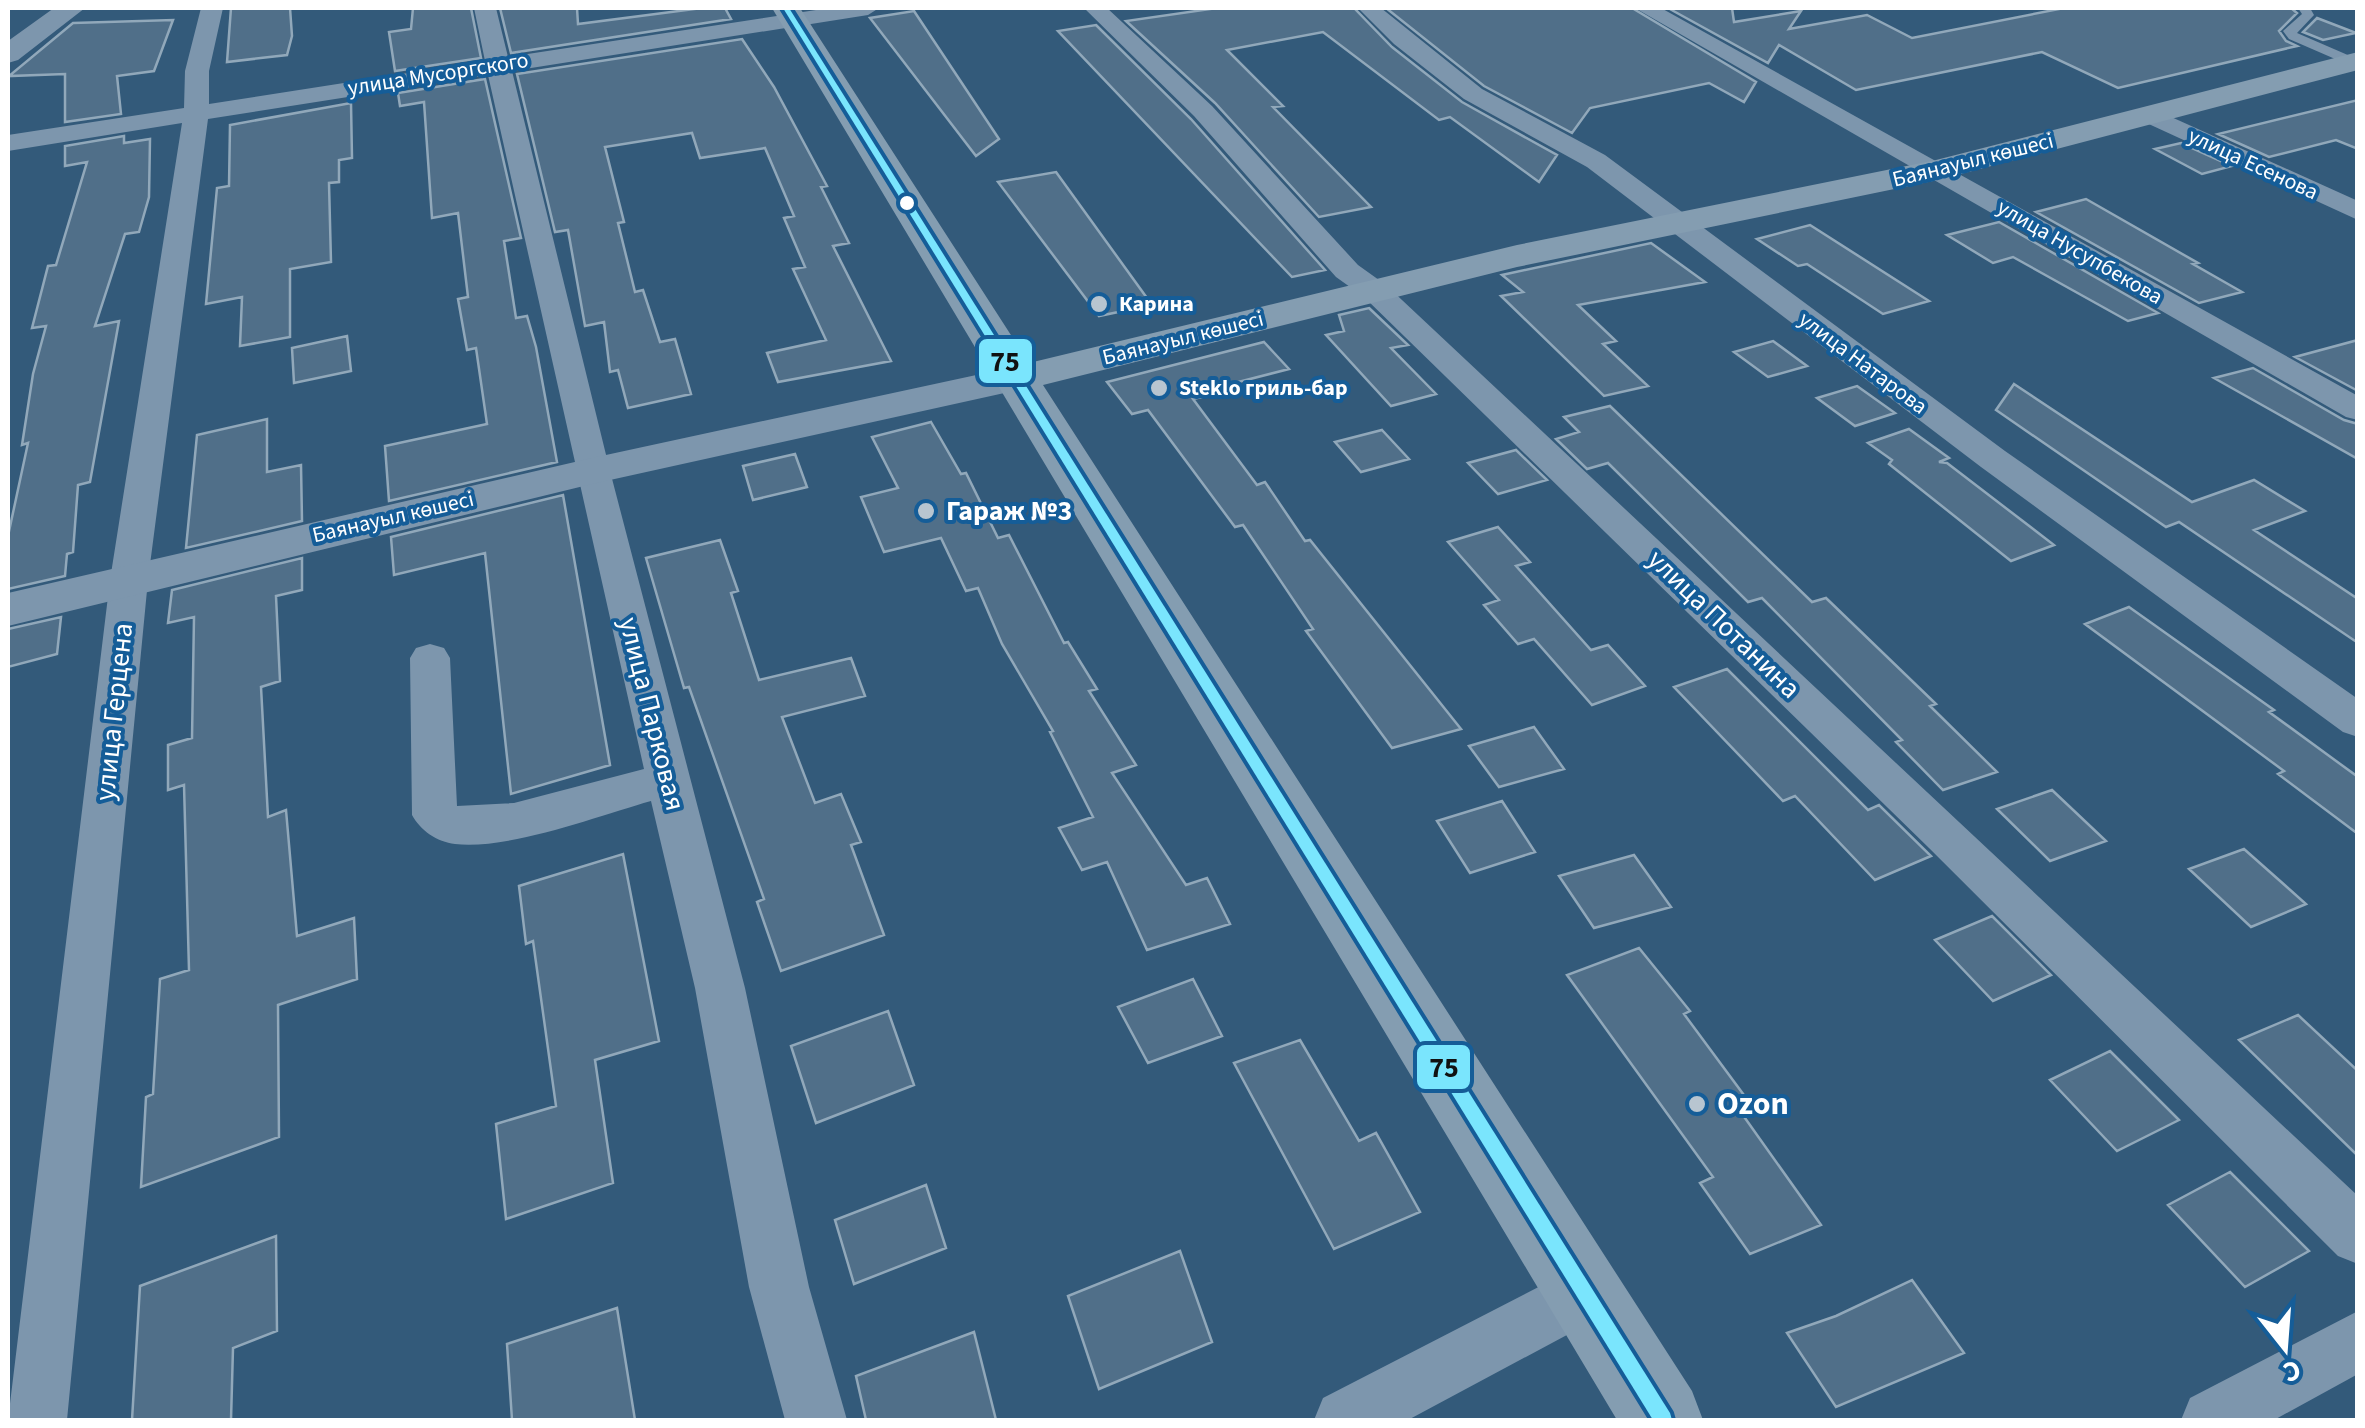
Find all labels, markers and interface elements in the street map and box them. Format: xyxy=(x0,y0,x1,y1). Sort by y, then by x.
street label: улица Мусоргского xyxy=(345,44,531,104)
street label: улица Есенова xyxy=(2183,120,2323,208)
street label: Баянауыл көшесі xyxy=(1889,125,2057,195)
street label: улица Нусупбекова xyxy=(1991,191,2169,313)
unlabelled marker xyxy=(897,193,917,213)
place label: Карина xyxy=(1119,288,1194,320)
marker: Карина xyxy=(1088,293,1110,315)
street label: Баянауыл көшесі xyxy=(1099,303,1267,373)
street label: улица Натарова xyxy=(1792,304,1934,422)
line badge: 75 xyxy=(977,337,1034,385)
text: 75 xyxy=(990,342,1020,382)
place label: Steklo гриль-бар xyxy=(1179,372,1348,404)
marker: Steklo гриль-бар xyxy=(1148,377,1170,399)
street label: Баянауыл көшесі xyxy=(309,483,477,551)
place label: Гараж №3 xyxy=(946,491,1072,531)
marker: Гараж №3 xyxy=(915,500,937,522)
street label: улица Потанина xyxy=(1638,540,1810,708)
street label: улица Парковая xyxy=(609,613,695,815)
street label: улица Герцена xyxy=(85,621,143,803)
line badge: 75 xyxy=(1415,1043,1472,1091)
text: 75 xyxy=(1429,1048,1459,1088)
place label: Ozon xyxy=(1717,1081,1789,1127)
marker: Ozon xyxy=(1686,1093,1708,1115)
north arrow xyxy=(2235,1298,2335,1398)
text: С xyxy=(2278,1349,2306,1392)

